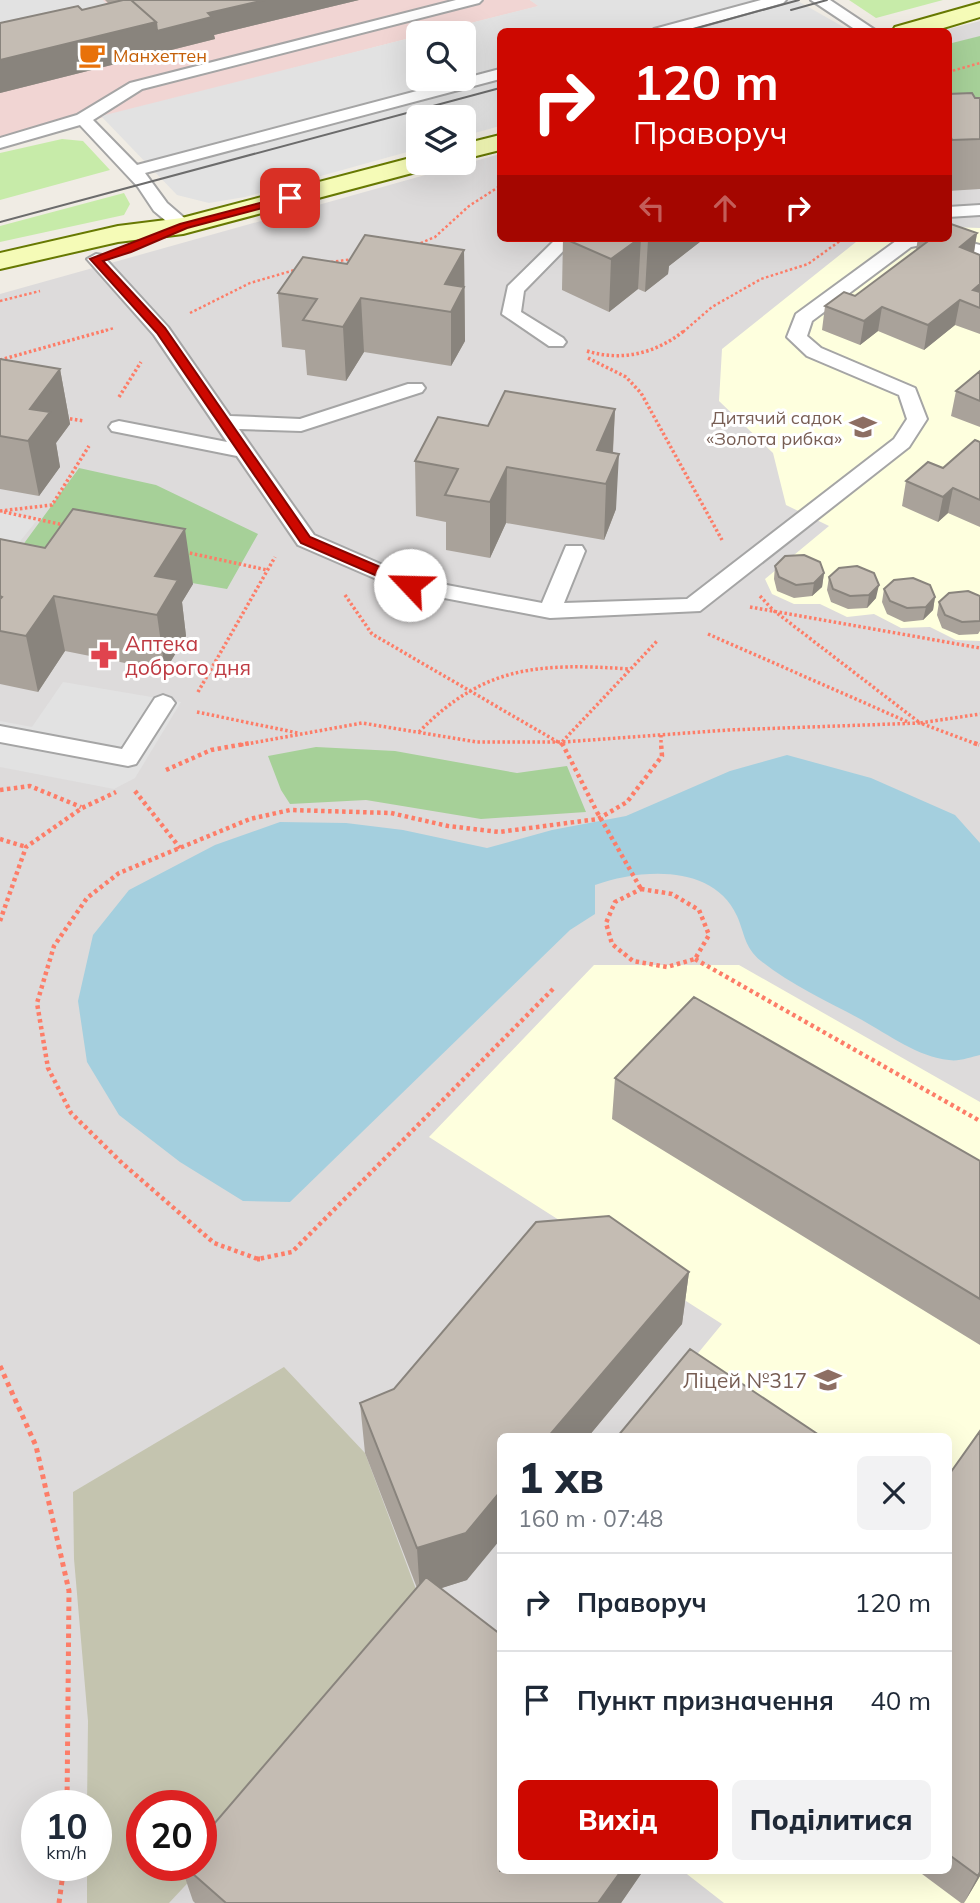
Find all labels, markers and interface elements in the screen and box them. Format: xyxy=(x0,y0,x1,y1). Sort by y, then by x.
map controls xyxy=(406,21,476,175)
button: search xyxy=(406,21,476,91)
cafe icon: Манхеттен xyxy=(77,40,107,70)
place label: Манхеттен xyxy=(113,44,207,67)
text: 120 m xyxy=(633,51,779,112)
icon: right xyxy=(518,56,609,147)
button: layers xyxy=(406,105,476,175)
text: Праворуч xyxy=(633,112,788,152)
pin xyxy=(260,168,320,228)
icon: arrive xyxy=(271,179,309,217)
icon: left xyxy=(633,189,671,227)
icon: ahead xyxy=(706,189,744,227)
icon: right xyxy=(779,189,817,227)
place label: Дитячий садок «Золота рибка» xyxy=(706,406,842,450)
school or university icon: Дитячий садок «Золота рибка» xyxy=(848,412,878,442)
position arrow xyxy=(373,548,447,622)
place label: Аптека доброго дня xyxy=(125,630,251,680)
pharmacy icon: Аптека доброго дня xyxy=(89,640,119,670)
school or university icon: Ліцей №317 xyxy=(813,1365,843,1395)
place label: Ліцей №317 xyxy=(683,1367,807,1393)
text: 1 хв xyxy=(518,1451,604,1504)
button: close xyxy=(857,1456,931,1530)
text: 160 m · 07:48 xyxy=(518,1504,663,1533)
icon: right xyxy=(518,1583,556,1621)
text: Праворуч xyxy=(577,1586,707,1619)
text: 120 m xyxy=(855,1586,931,1619)
icon: arrive xyxy=(518,1681,556,1719)
text: Пункт призначення xyxy=(577,1684,834,1717)
text: 40 m xyxy=(870,1684,931,1717)
button: Вихід xyxy=(518,1780,718,1860)
button: Поділитися xyxy=(732,1780,931,1860)
speed limit sign: 20 xyxy=(126,1790,217,1881)
text: 10 xyxy=(45,1804,88,1848)
text: km/h xyxy=(46,1841,87,1864)

